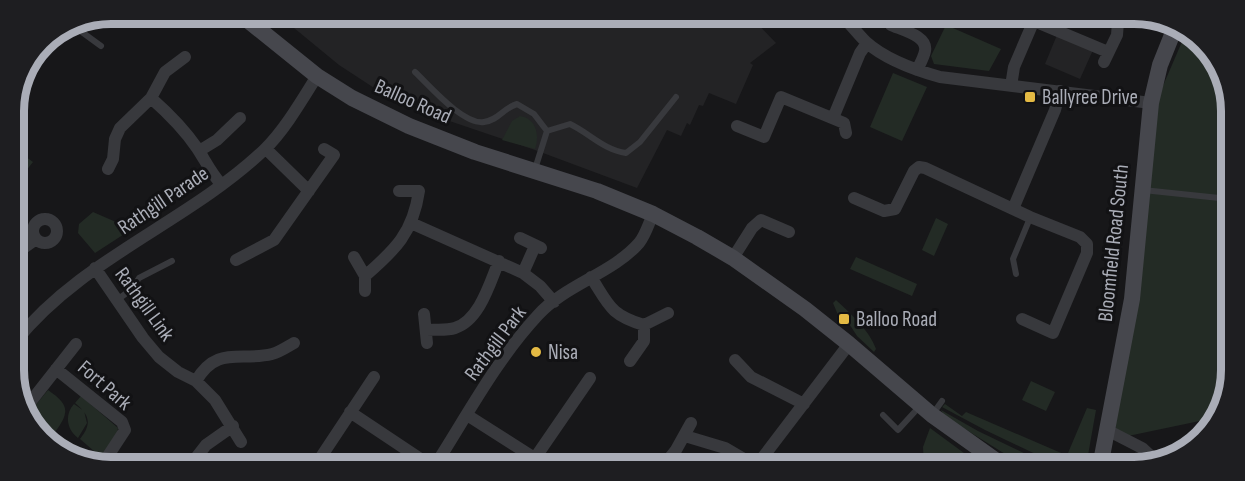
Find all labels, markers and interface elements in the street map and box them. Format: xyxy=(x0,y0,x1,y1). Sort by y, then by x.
street label: Balloo Road xyxy=(371,74,455,129)
place label: Ballyree Drive xyxy=(1042,85,1138,110)
marker: Ballyree Drive xyxy=(1023,90,1037,104)
street label: Rathgill Parade xyxy=(113,161,213,240)
street label: Bloomfield Road South xyxy=(1093,163,1134,323)
street label: Rathgill Link xyxy=(109,263,180,346)
street label: Rathgill Park xyxy=(459,301,532,386)
place label: Balloo Road xyxy=(856,307,937,332)
marker: Balloo Road xyxy=(837,312,851,326)
place label: Nisa xyxy=(548,340,578,365)
marker: Nisa xyxy=(529,345,543,359)
street label: Fort Park xyxy=(73,355,137,416)

